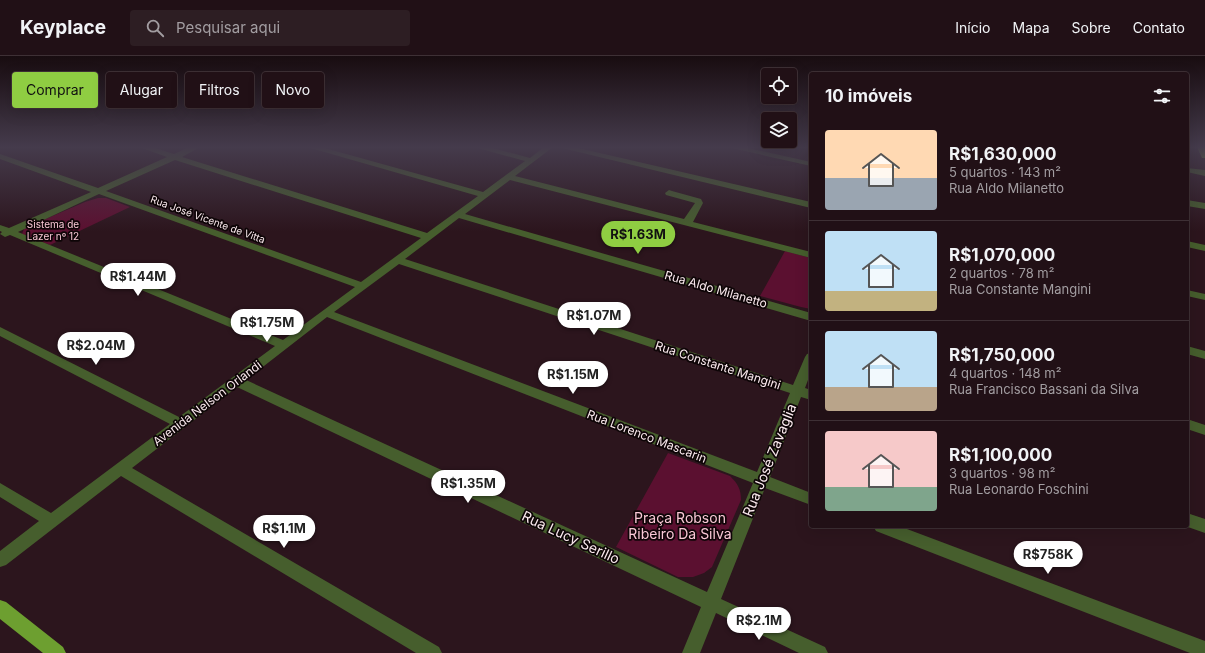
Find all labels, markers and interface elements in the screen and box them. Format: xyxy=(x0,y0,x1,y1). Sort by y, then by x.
search box xyxy=(130,10,410,46)
text: Keyplace xyxy=(20,16,106,39)
icon: search xyxy=(144,17,166,39)
text: Pesquisar aqui xyxy=(176,18,280,37)
text: Início xyxy=(955,19,991,36)
text: Mapa xyxy=(1013,19,1050,36)
text: Sobre xyxy=(1072,19,1111,36)
text: Contato xyxy=(1133,19,1185,36)
map controls xyxy=(761,68,797,148)
button: locate xyxy=(761,68,797,104)
chip: Comprar xyxy=(12,72,98,108)
chip: Alugar xyxy=(106,72,177,108)
chip: Filtros xyxy=(185,72,254,108)
chip: Novo xyxy=(262,72,324,108)
icon: filters xyxy=(1151,85,1173,107)
text: 10 imóveis xyxy=(825,86,912,106)
button: layers xyxy=(761,112,797,148)
text: R$1,630,000 xyxy=(949,144,1056,164)
icon: home xyxy=(857,146,905,194)
text: 5 quartos · 143 m² xyxy=(949,164,1061,180)
text: Rua Aldo Milanetto xyxy=(949,180,1064,196)
street label: Rua José Vicente de Vitta xyxy=(149,193,267,245)
park label: Sistema de Lazer nº 12 xyxy=(27,218,79,242)
pin: R$1.63M xyxy=(601,221,675,255)
text: R$1.63M xyxy=(610,226,666,242)
text: R$1,070,000 xyxy=(949,245,1055,265)
icon: home xyxy=(857,247,905,295)
pin: R$1.44M xyxy=(101,263,175,297)
text: 2 quartos · 78 m² xyxy=(949,265,1054,281)
street label: Rua Aldo Milanetto xyxy=(663,267,769,311)
text: R$1.44M xyxy=(110,268,166,284)
text: Rua Constante Mangini xyxy=(949,281,1091,297)
pin: R$1.07M xyxy=(557,302,631,336)
text: R$1.07M xyxy=(567,307,621,323)
pin: R$1.75M xyxy=(230,309,304,343)
text: R$1.75M xyxy=(240,314,294,330)
pin: R$2.04M xyxy=(59,332,133,366)
text: R$2.04M xyxy=(67,337,125,353)
street label: Rua Constante Mangini xyxy=(653,338,783,392)
text: R$1,750,000 xyxy=(949,345,1055,365)
icon: home xyxy=(857,347,905,395)
street label: Avenida Nelson Orlandi xyxy=(150,357,264,449)
pin: R$1.15M xyxy=(536,361,610,395)
text: 4 quartos · 148 m² xyxy=(949,365,1061,381)
text: R$1.15M xyxy=(547,366,599,382)
text: Rua Francisco Bassani da Silva xyxy=(949,381,1139,397)
street label: Rua José Zavaglia xyxy=(739,401,799,519)
street label: Rua Lorenco Mascarin xyxy=(585,406,709,466)
text: R$1,100,000 xyxy=(949,445,1052,465)
icon: home xyxy=(857,447,905,495)
text: 3 quartos · 98 m² xyxy=(949,465,1055,481)
pin: R$1.35M xyxy=(431,470,505,504)
text: R$1.35M xyxy=(440,475,496,491)
text: Rua Leonardo Foschini xyxy=(949,481,1089,497)
street label: Rua Lucy Serillo xyxy=(519,507,623,567)
park label: Praça Robson Ribeiro Da Silva xyxy=(628,509,732,542)
pin: R$1.1M xyxy=(251,515,317,549)
text: R$1.1M xyxy=(262,520,306,536)
pin: R$758K xyxy=(1015,541,1081,575)
text: R$758K xyxy=(1023,546,1073,562)
pin: R$2.1M xyxy=(726,607,792,641)
text: R$2.1M xyxy=(736,612,782,628)

